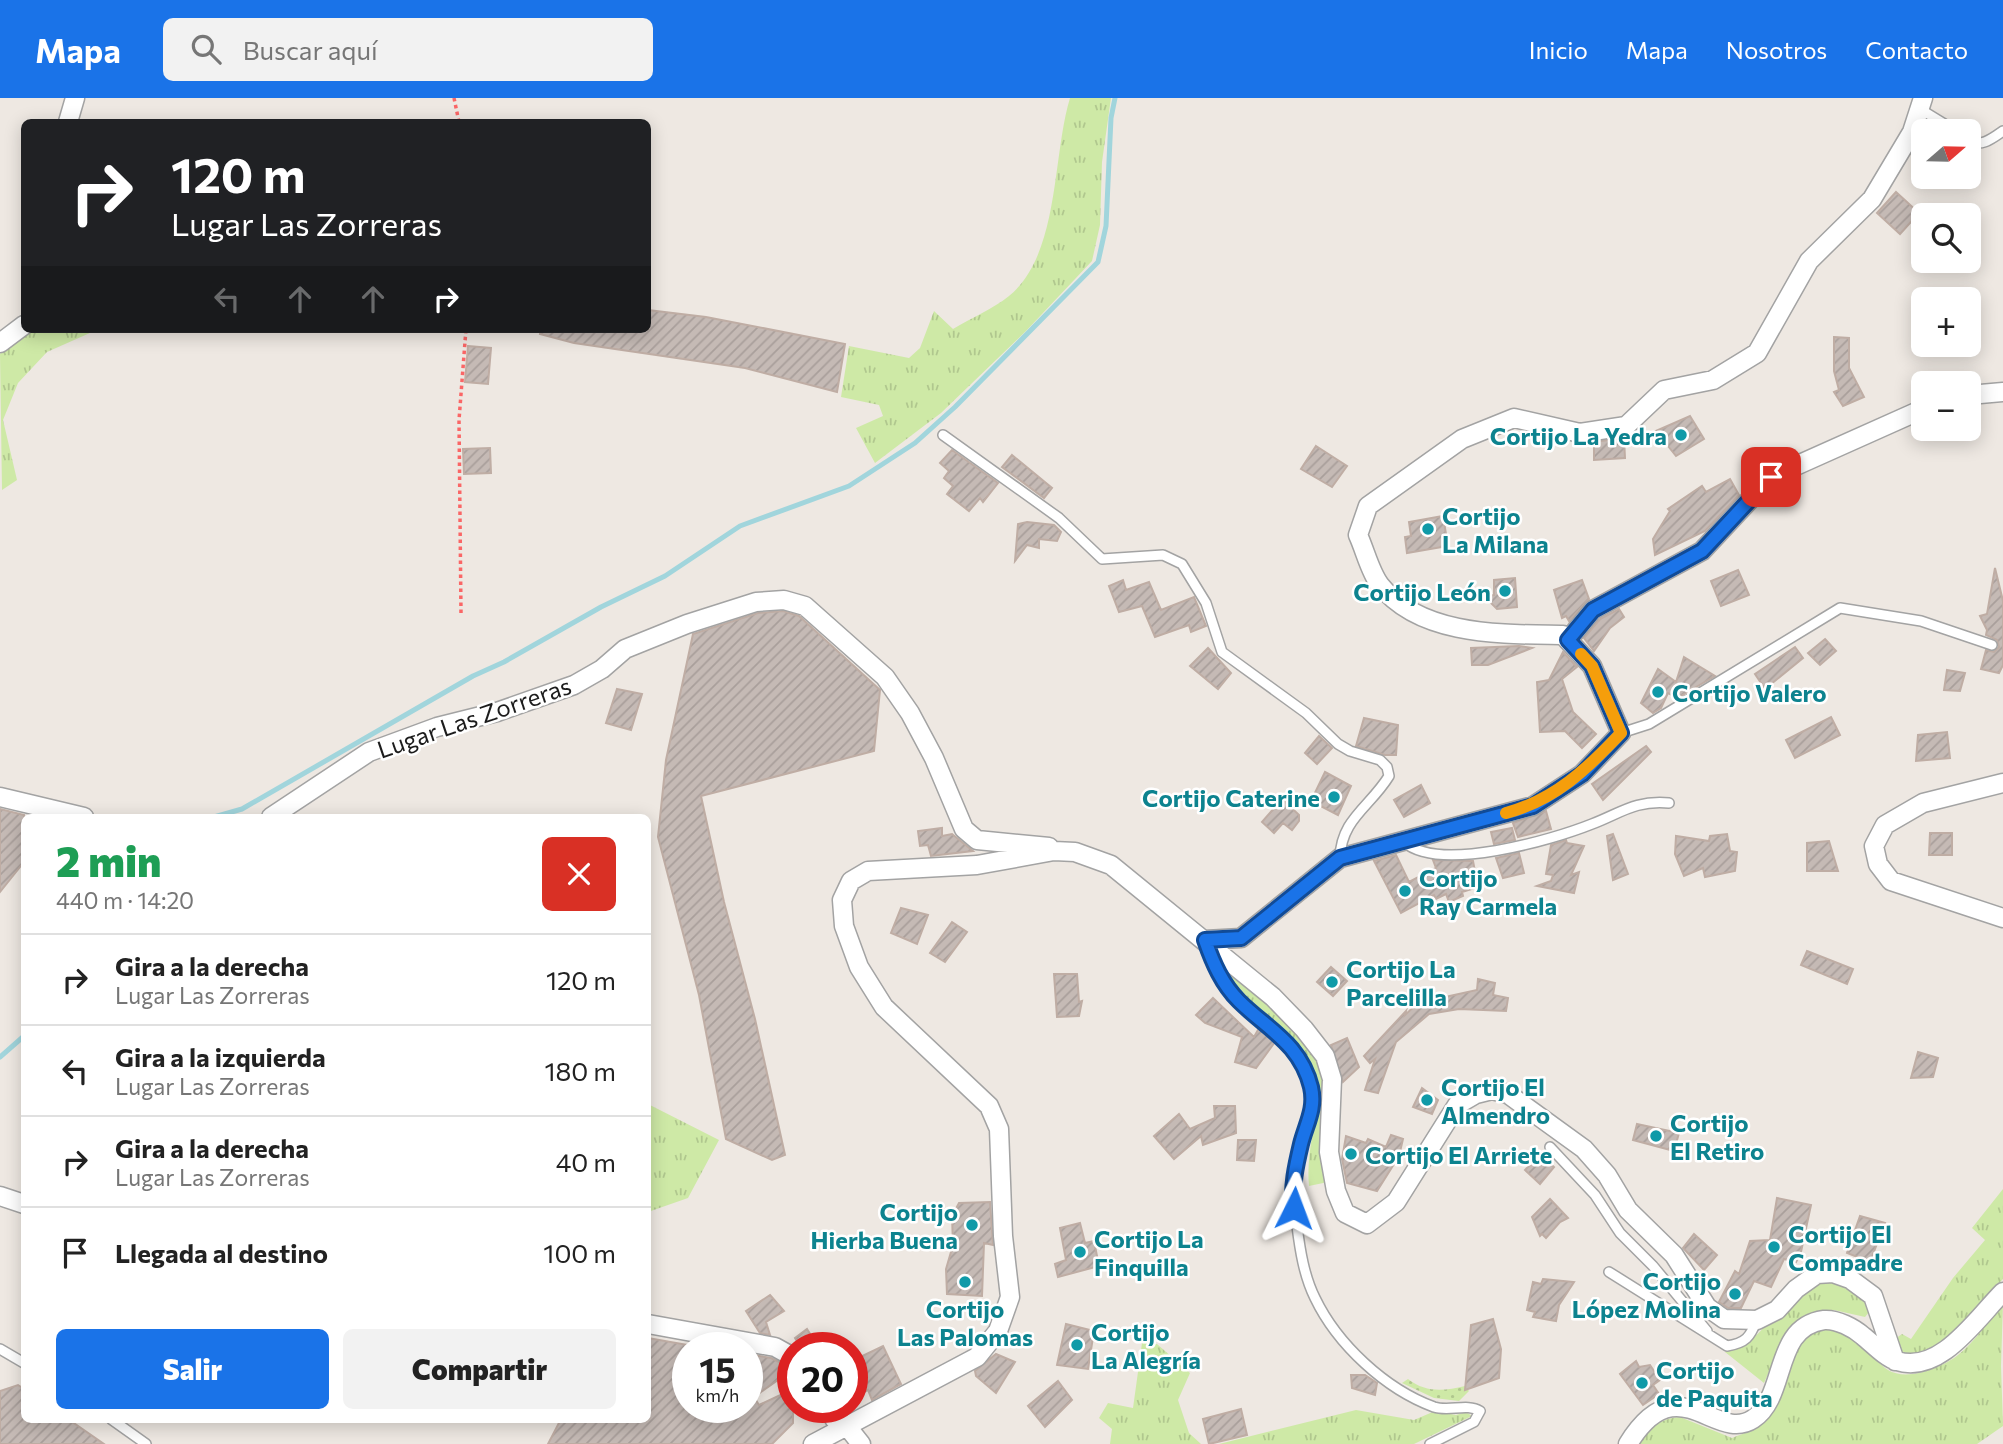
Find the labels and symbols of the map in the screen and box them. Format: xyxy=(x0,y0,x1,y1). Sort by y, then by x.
north arrow xyxy=(1911,119,1981,189)
place label: Cortijo La Yedra xyxy=(1490,421,1667,450)
marker: Cortijo La Yedra xyxy=(1673,427,1689,443)
pin xyxy=(1741,447,1801,507)
place label: Cortijo La Milana xyxy=(1442,501,1549,558)
marker: Cortijo La Milana xyxy=(1420,521,1436,537)
place label: Cortijo León xyxy=(1353,577,1491,606)
marker: Cortijo León xyxy=(1497,583,1513,599)
street label: Lugar Las Zorreras xyxy=(373,670,575,764)
place label: Cortijo Valero xyxy=(1672,678,1826,707)
marker: Cortijo Valero xyxy=(1650,684,1666,700)
place label: Cortijo Caterine xyxy=(1142,783,1320,812)
marker: Cortijo Caterine xyxy=(1326,789,1342,805)
place label: Cortijo Ray Carmela xyxy=(1419,863,1557,920)
marker: Cortijo Ray Carmela xyxy=(1397,883,1413,899)
place label: Cortijo La Parcelilla xyxy=(1346,954,1456,1011)
marker: Cortijo La Parcelilla xyxy=(1324,974,1340,990)
place label: Cortijo El Almendro xyxy=(1441,1072,1550,1129)
marker: Cortijo El Almendro xyxy=(1419,1092,1435,1108)
place label: Cortijo El Retiro xyxy=(1670,1108,1764,1165)
marker: Cortijo El Retiro xyxy=(1648,1128,1664,1144)
place label: Cortijo El Arriete xyxy=(1365,1140,1552,1169)
marker: Cortijo El Arriete xyxy=(1343,1146,1359,1162)
position arrow xyxy=(1257,1171,1331,1245)
place label: Cortijo Hierba Buena xyxy=(811,1197,958,1254)
marker: Cortijo Hierba Buena xyxy=(964,1217,980,1233)
place label: Cortijo El Compadre xyxy=(1788,1219,1903,1276)
place label: Cortijo La Finquilla xyxy=(1094,1224,1204,1281)
marker: Cortijo El Compadre xyxy=(1766,1239,1782,1255)
marker: Cortijo La Finquilla xyxy=(1072,1244,1088,1260)
place label: Cortijo López Molina xyxy=(1572,1266,1721,1323)
marker: Cortijo Las Palomas xyxy=(957,1274,973,1290)
marker: Cortijo López Molina xyxy=(1727,1286,1743,1302)
place label: Cortijo Las Palomas xyxy=(897,1294,1033,1351)
place label: Cortijo La Alegría xyxy=(1091,1317,1201,1374)
speed limit sign: 20 xyxy=(777,1332,868,1423)
marker: Cortijo La Alegría xyxy=(1069,1337,1085,1353)
place label: Cortijo de Paquita xyxy=(1656,1355,1773,1412)
marker: Cortijo de Paquita xyxy=(1634,1375,1650,1391)

